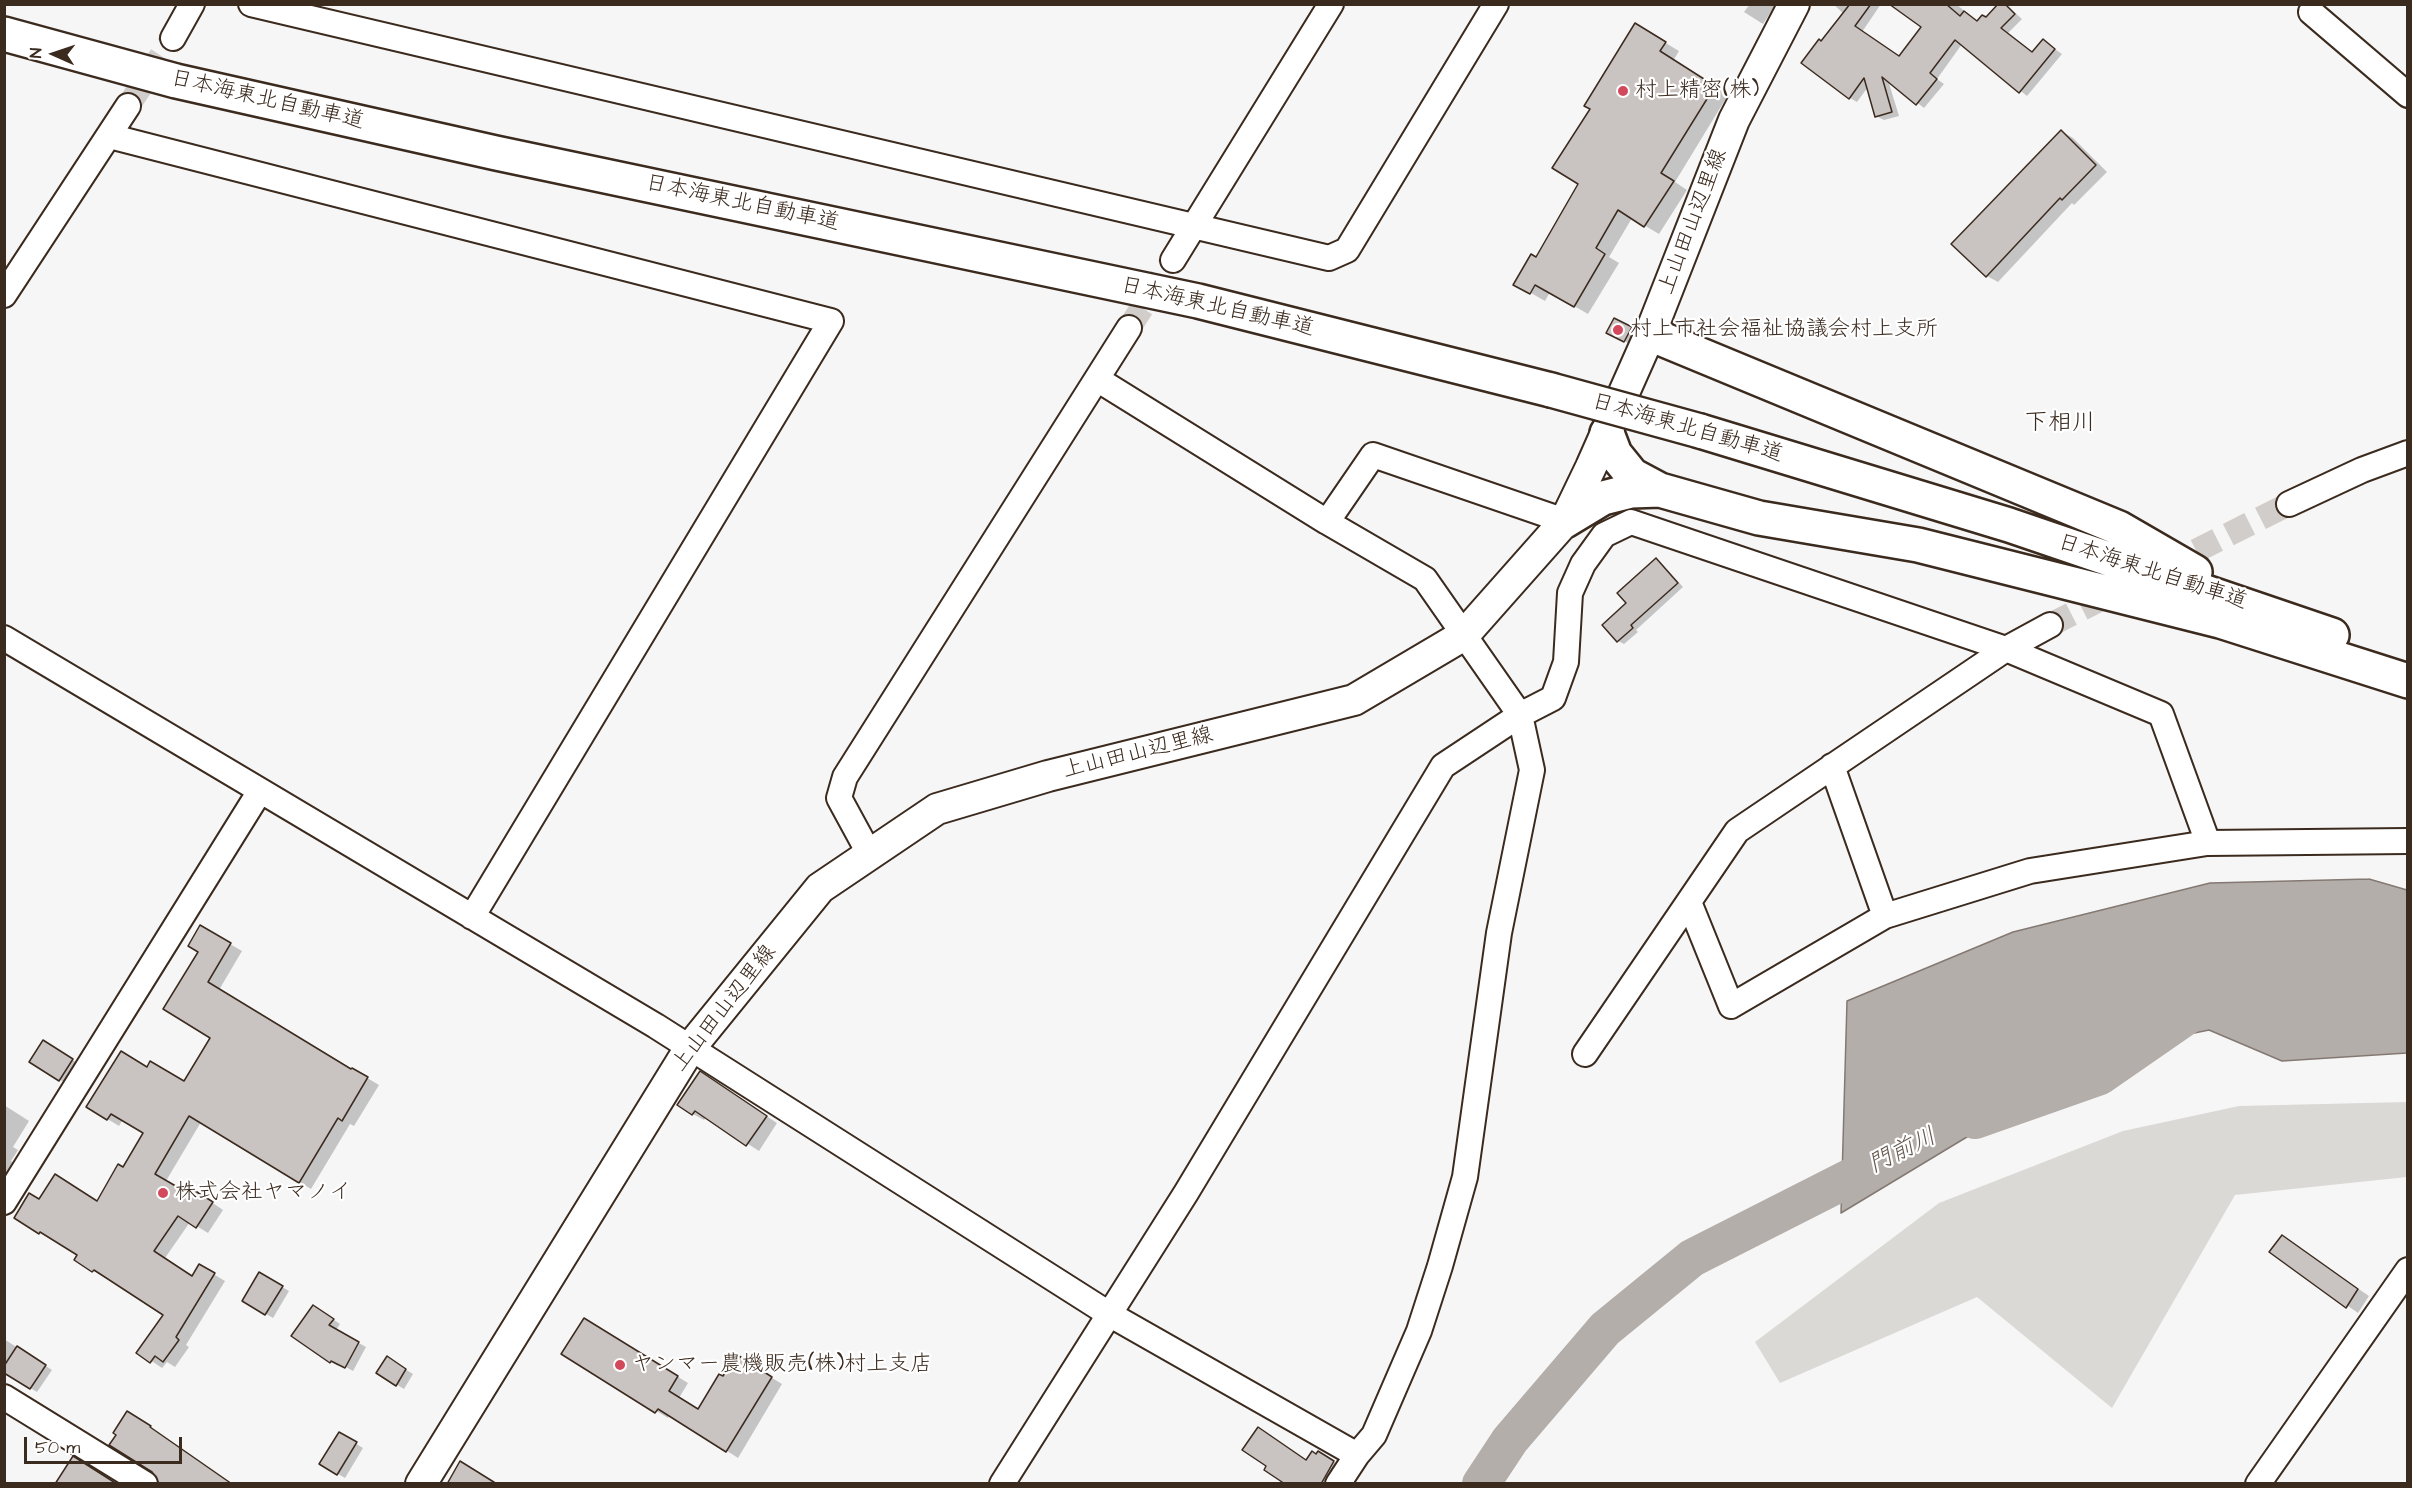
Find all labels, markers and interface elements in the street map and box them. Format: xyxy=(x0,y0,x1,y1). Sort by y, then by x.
north arrow xyxy=(24,24,84,84)
text: N xyxy=(25,47,47,59)
street label: 日本海東北自動車道 xyxy=(168,66,366,136)
place label: 村上精密(株) xyxy=(1635,78,1759,104)
marker: 村上精密(株) xyxy=(1616,84,1630,98)
street label: 上山田山辺里線 xyxy=(1654,145,1734,299)
street label: 日本海東北自動車道 xyxy=(642,171,842,237)
street label: 日本海東北自動車道 xyxy=(1118,273,1316,343)
place label: 村上市社会福祉協議会村上支所 xyxy=(1630,317,1938,343)
marker: 村上市社会福祉協議会村上支所 xyxy=(1611,323,1625,337)
street label: 日本海東北自動車道 xyxy=(1588,389,1786,469)
district label: 下相川 xyxy=(2024,410,2096,438)
street label: 日本海東北自動車道 xyxy=(2054,530,2250,616)
street label: 上山田山辺里線 xyxy=(1060,723,1216,785)
street label: 上山田山辺里線 xyxy=(667,940,783,1078)
water label: 門前川 xyxy=(1864,1123,1942,1181)
place label: 株式会社ヤマノイ xyxy=(175,1180,351,1206)
marker: 株式会社ヤマノイ xyxy=(156,1186,170,1200)
place label: ヤンマー農機販売(株)村上支店 xyxy=(632,1352,932,1378)
marker: ヤンマー農機販売(株)村上支店 xyxy=(613,1358,627,1372)
scale bar xyxy=(27,1425,184,1463)
text: 50 m xyxy=(35,1435,80,1460)

